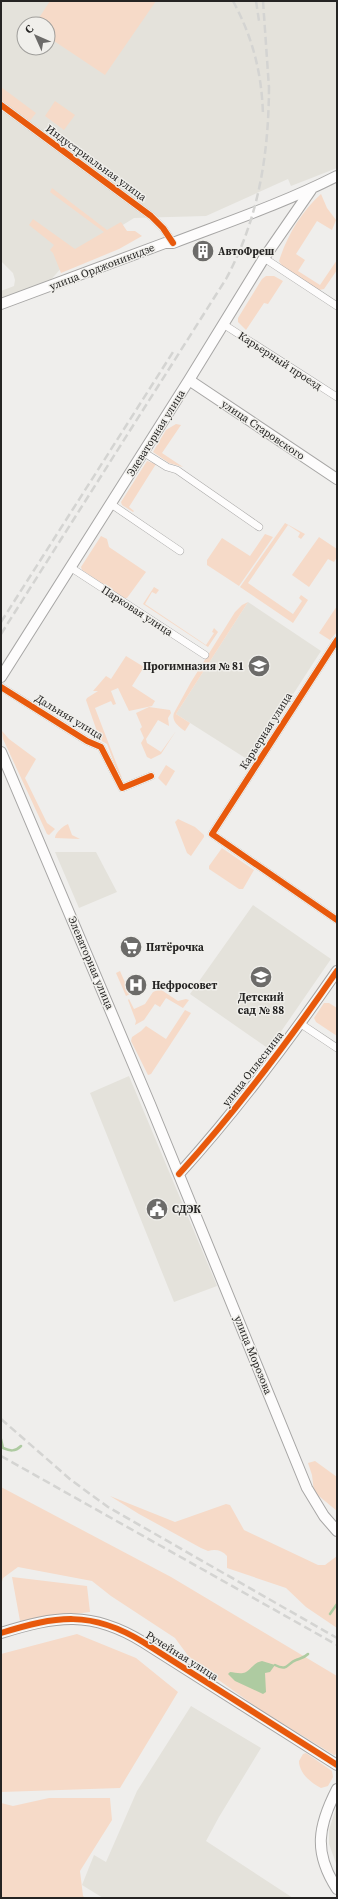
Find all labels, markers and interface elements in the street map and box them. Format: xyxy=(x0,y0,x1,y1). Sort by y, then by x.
north arrow xyxy=(16,16,56,56)
text: С xyxy=(22,21,37,37)
street label: Индустриальная улица xyxy=(42,121,150,205)
building icon: АвтоФреш xyxy=(190,238,216,264)
street label: улица Орджоникидзе xyxy=(47,240,157,294)
place label: АвтоФреш xyxy=(218,244,275,259)
street label: Карьерный проезд xyxy=(235,328,325,394)
street label: Элеваторная улица xyxy=(123,387,189,479)
street label: улица Старовского xyxy=(218,397,308,463)
street label: Парковая улица xyxy=(98,582,176,640)
school or university icon: Прогимназия № 81 xyxy=(246,653,272,679)
place label: Прогимназия № 81 xyxy=(143,659,244,674)
street label: Карьерная улица xyxy=(236,689,296,772)
street label: Дальняя улица xyxy=(32,691,106,743)
street label: Элеваторная улица xyxy=(65,914,117,1012)
supermarket icon: Пятёрочка xyxy=(118,934,144,960)
place label: Пятёрочка xyxy=(146,940,204,955)
school or university icon: Детский сад № 88 xyxy=(248,964,274,990)
hospital icon: Нефросовет xyxy=(123,972,149,998)
place label: Нефросовет xyxy=(152,978,217,993)
place label: Детский сад № 88 xyxy=(238,990,284,1018)
street label: улица Оплеснина xyxy=(219,1028,287,1110)
public building icon: СДЭК xyxy=(144,1196,170,1222)
place label: СДЭК xyxy=(172,1202,201,1217)
street label: улица Морозова xyxy=(230,1313,276,1397)
street label: Ручейная улица xyxy=(143,1628,222,1685)

